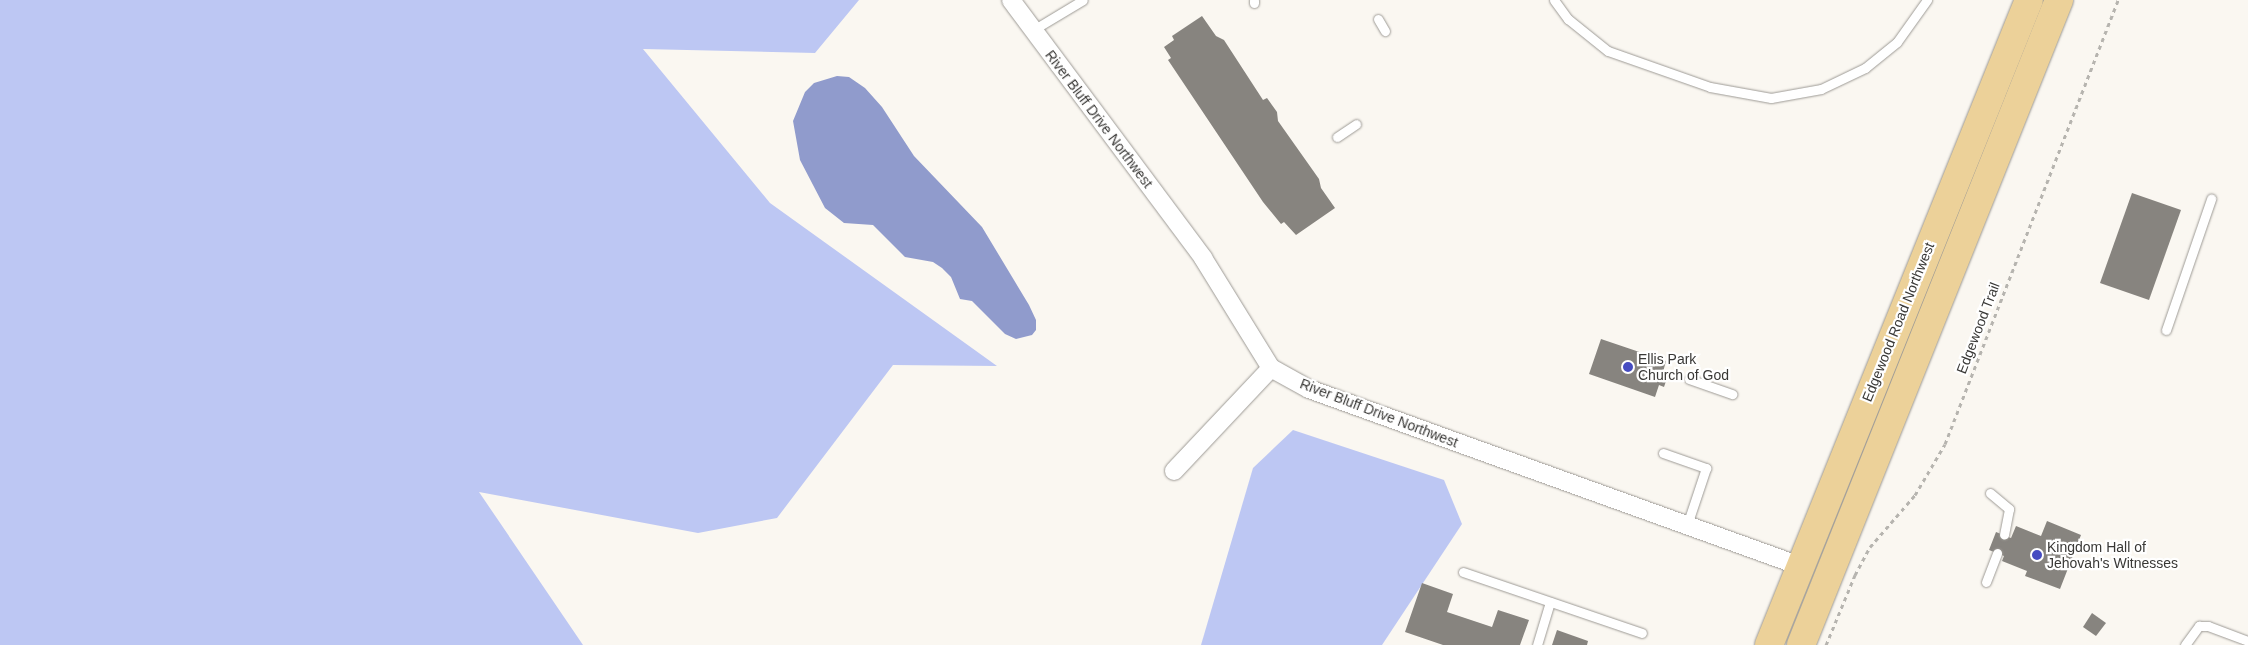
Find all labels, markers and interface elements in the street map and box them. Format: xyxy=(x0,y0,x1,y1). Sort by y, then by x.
street label: River Bluff Drive Northwest xyxy=(1042,47,1156,191)
street label: Edgewood Road Northwest xyxy=(1858,240,1938,404)
street label: Edgewood Trail xyxy=(1953,280,2003,376)
place label: Ellis Park Church of God xyxy=(1638,351,1729,384)
marker: Ellis Park Church of God xyxy=(1622,361,1634,373)
street label: River Bluff Drive Northwest xyxy=(1298,375,1460,451)
place label: Kingdom Hall of Jehovah's Witnesses xyxy=(2047,539,2178,572)
marker: Kingdom Hall of Jehovah's Witnesses xyxy=(2031,549,2043,561)

